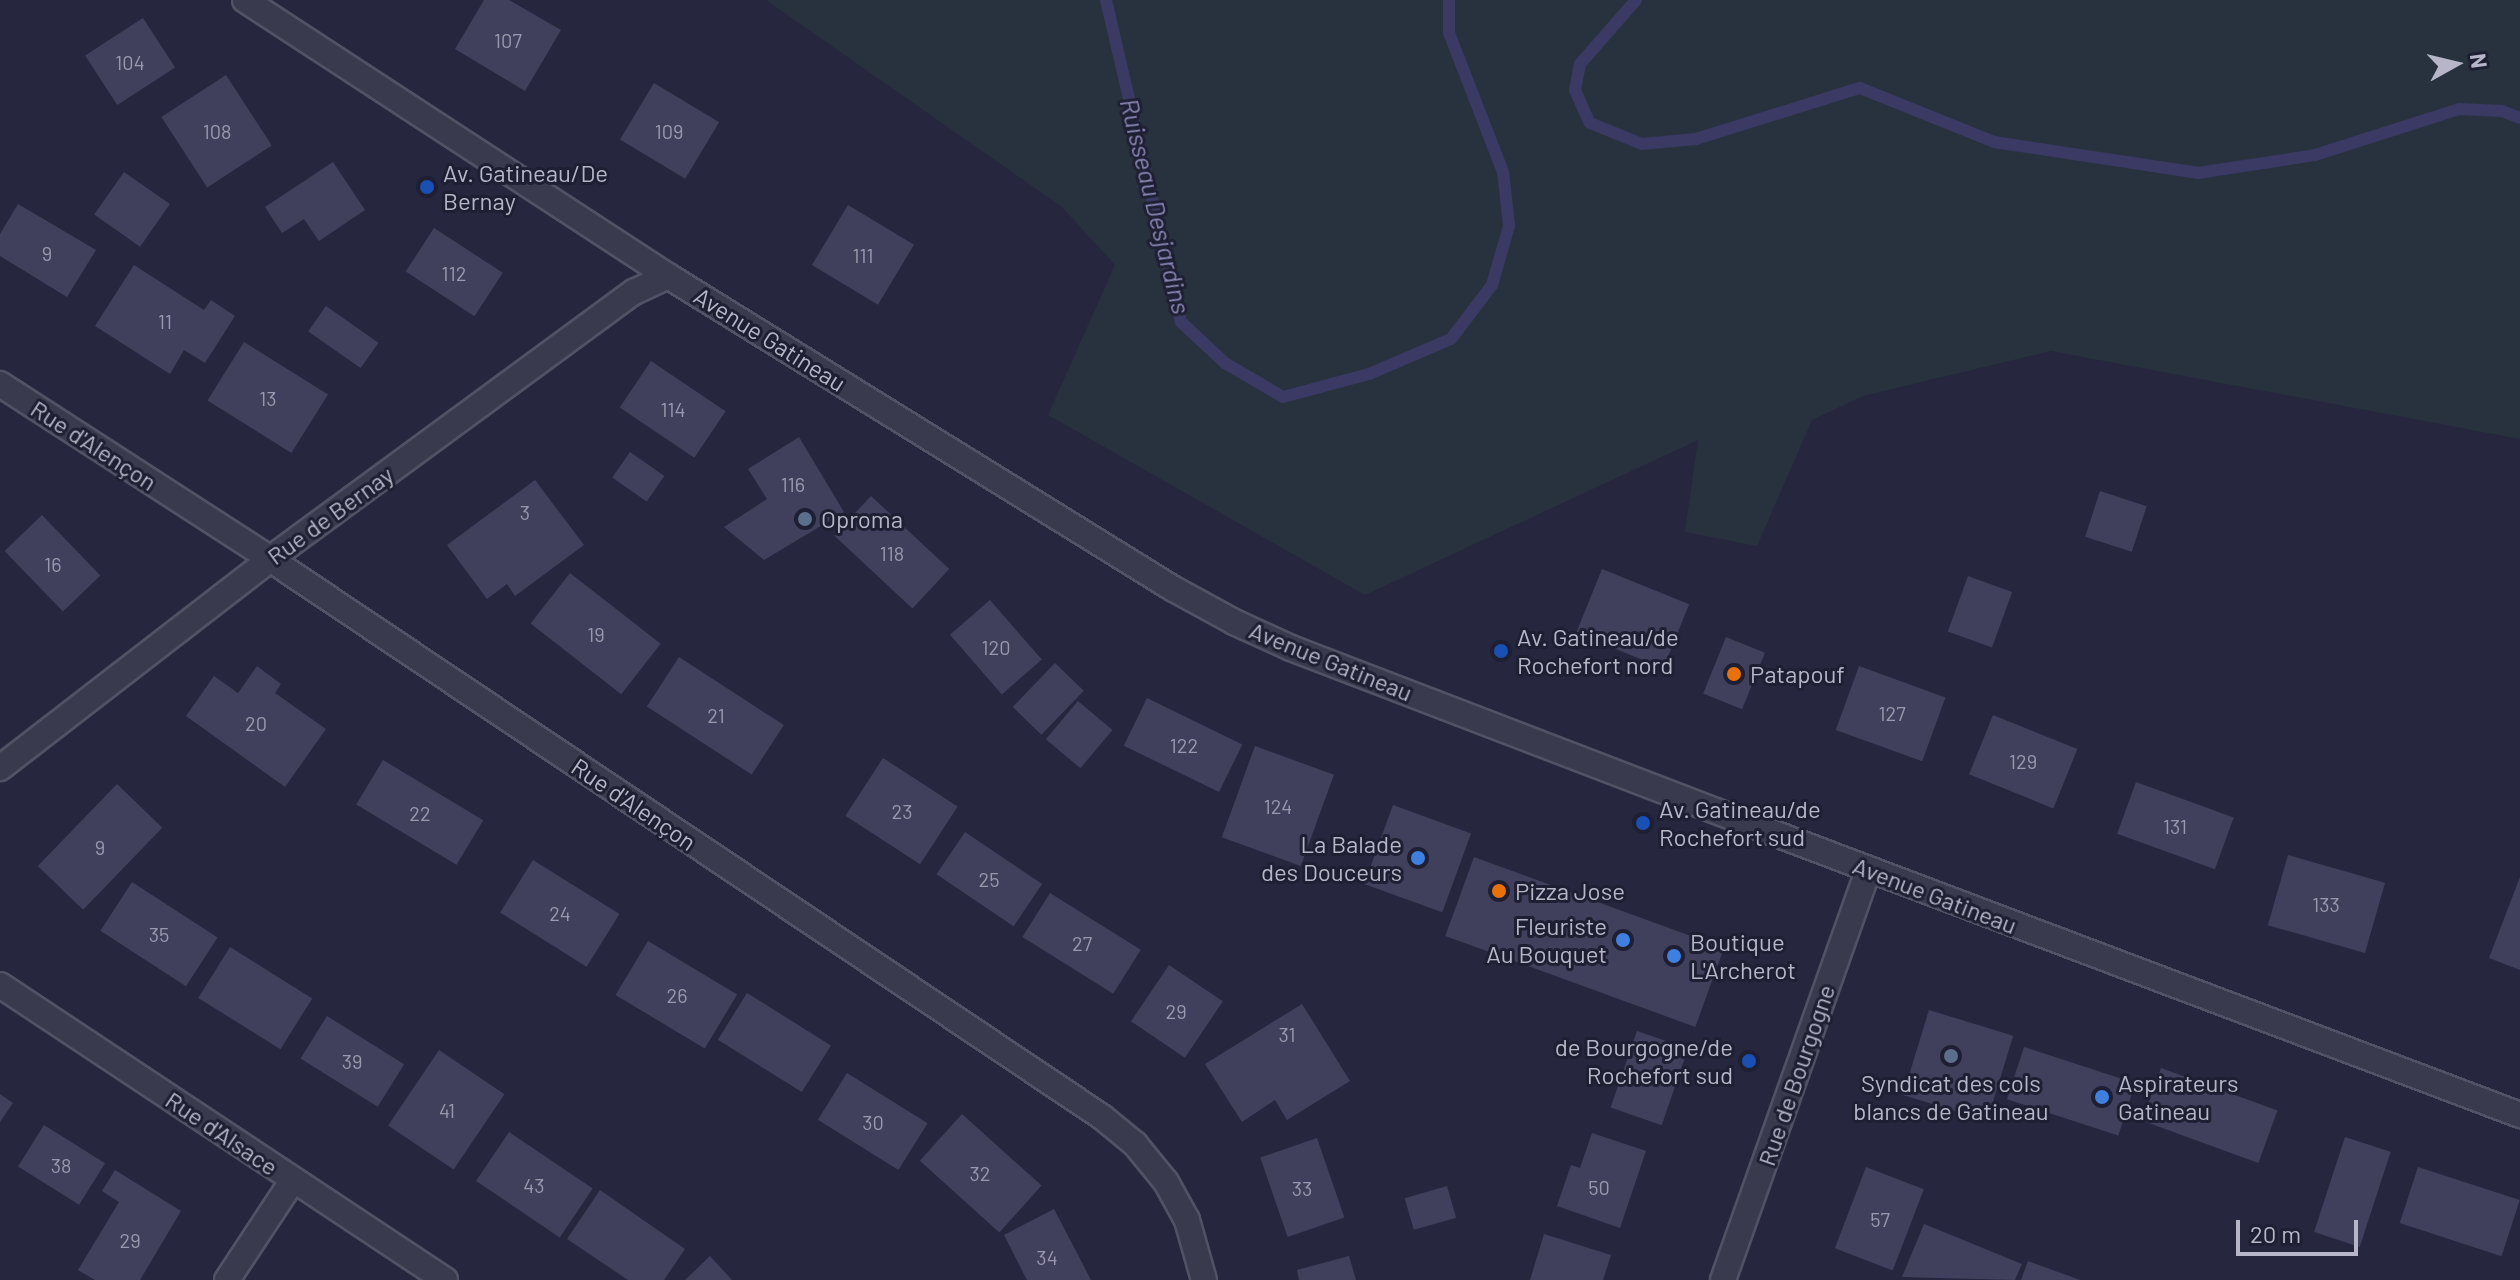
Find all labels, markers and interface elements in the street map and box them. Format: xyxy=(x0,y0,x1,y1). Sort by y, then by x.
north arrow xyxy=(2416,24,2496,104)
house number: 107 xyxy=(494,28,522,52)
house number: 104 xyxy=(115,50,145,74)
text: N xyxy=(2466,52,2494,70)
water label: Ruisseau Desjardins xyxy=(1114,95,1198,317)
house number: 108 xyxy=(203,119,231,143)
house number: 109 xyxy=(655,119,683,143)
place label: Av. Gatineau/De Bernay xyxy=(443,159,608,215)
marker: Av. Gatineau/De Bernay xyxy=(418,178,436,196)
house number: 9 xyxy=(42,241,52,265)
house number: 111 xyxy=(852,243,874,267)
house number: 112 xyxy=(442,261,466,285)
street label: Avenue Gatineau xyxy=(689,281,851,397)
house number: 11 xyxy=(158,309,172,333)
house number: 13 xyxy=(259,386,277,410)
street label: Rue d'Alençon xyxy=(26,394,162,496)
house number: 114 xyxy=(660,397,686,421)
street label: Rue de Bernay xyxy=(261,460,399,570)
house number: 116 xyxy=(781,472,805,496)
house number: 3 xyxy=(520,500,530,524)
place label: Oproma xyxy=(821,505,903,533)
marker: Oproma xyxy=(796,510,814,528)
house number: 118 xyxy=(880,541,904,565)
house number: 16 xyxy=(44,552,62,576)
street label: Avenue Gatineau xyxy=(1245,615,1417,707)
house number: 19 xyxy=(587,622,605,646)
place label: Av. Gatineau/de Rochefort nord xyxy=(1517,623,1679,679)
house number: 120 xyxy=(981,635,1011,659)
marker: Av. Gatineau/de Rochefort nord xyxy=(1492,642,1510,660)
place label: Patapouf xyxy=(1750,660,1845,688)
marker: Patapouf xyxy=(1725,665,1743,683)
house number: 127 xyxy=(1878,701,1906,725)
house number: 21 xyxy=(707,703,725,727)
house number: 20 xyxy=(245,711,267,735)
house number: 122 xyxy=(1170,733,1198,757)
house number: 129 xyxy=(2009,749,2037,773)
street label: Rue d'Alençon xyxy=(566,752,702,856)
house number: 124 xyxy=(1264,794,1292,818)
place label: Av. Gatineau/de Rochefort sud xyxy=(1659,795,1821,851)
house number: 23 xyxy=(892,799,912,823)
house number: 22 xyxy=(409,801,431,825)
marker: Av. Gatineau/de Rochefort sud xyxy=(1634,814,1652,832)
house number: 131 xyxy=(2163,814,2187,838)
place label: La Balade des Douceurs xyxy=(1261,830,1402,886)
house number: 9 xyxy=(95,835,105,859)
marker: La Balade des Douceurs xyxy=(1409,849,1427,867)
street label: Avenue Gatineau xyxy=(1849,851,2021,939)
house number: 25 xyxy=(979,867,999,891)
place label: Pizza Jose xyxy=(1515,877,1625,905)
marker: Pizza Jose xyxy=(1490,882,1508,900)
house number: 133 xyxy=(2312,892,2340,916)
house number: 24 xyxy=(549,901,571,925)
place label: Fleuriste Au Bouquet xyxy=(1486,912,1607,968)
house number: 35 xyxy=(149,922,169,946)
place label: Boutique L'Archerot xyxy=(1690,928,1796,984)
house number: 27 xyxy=(1072,931,1092,955)
marker: Fleuriste Au Bouquet xyxy=(1614,931,1632,949)
marker: Boutique L'Archerot xyxy=(1665,947,1683,965)
street label: Rue de Bourgogne xyxy=(1752,981,1840,1169)
house number: 26 xyxy=(666,983,688,1007)
house number: 29 xyxy=(1165,999,1187,1023)
house number: 31 xyxy=(1278,1022,1296,1046)
place label: de Bourgogne/de Rochefort sud xyxy=(1555,1033,1733,1089)
marker: Syndicat des cols blancs de Gatineau xyxy=(1942,1047,1960,1065)
house number: 39 xyxy=(342,1049,362,1073)
marker: de Bourgogne/de Rochefort sud xyxy=(1740,1052,1758,1070)
place label: Syndicat des cols blancs de Gatineau xyxy=(1853,1069,2049,1125)
place label: Aspirateurs Gatineau xyxy=(2118,1069,2239,1125)
street label: Rue d'Alsace xyxy=(160,1085,284,1181)
marker: Aspirateurs Gatineau xyxy=(2093,1088,2111,1106)
house number: 41 xyxy=(439,1098,455,1122)
house number: 30 xyxy=(862,1110,884,1134)
house number: 38 xyxy=(51,1153,71,1177)
house number: 32 xyxy=(969,1161,991,1185)
house number: 43 xyxy=(523,1173,545,1197)
house number: 50 xyxy=(1588,1175,1610,1199)
house number: 33 xyxy=(1292,1176,1312,1200)
scale bar xyxy=(2240,1204,2362,1254)
house number: 57 xyxy=(1870,1207,1890,1231)
text: 20 m xyxy=(2250,1219,2301,1248)
house number: 29 xyxy=(119,1228,141,1252)
house number: 34 xyxy=(1036,1245,1058,1269)

